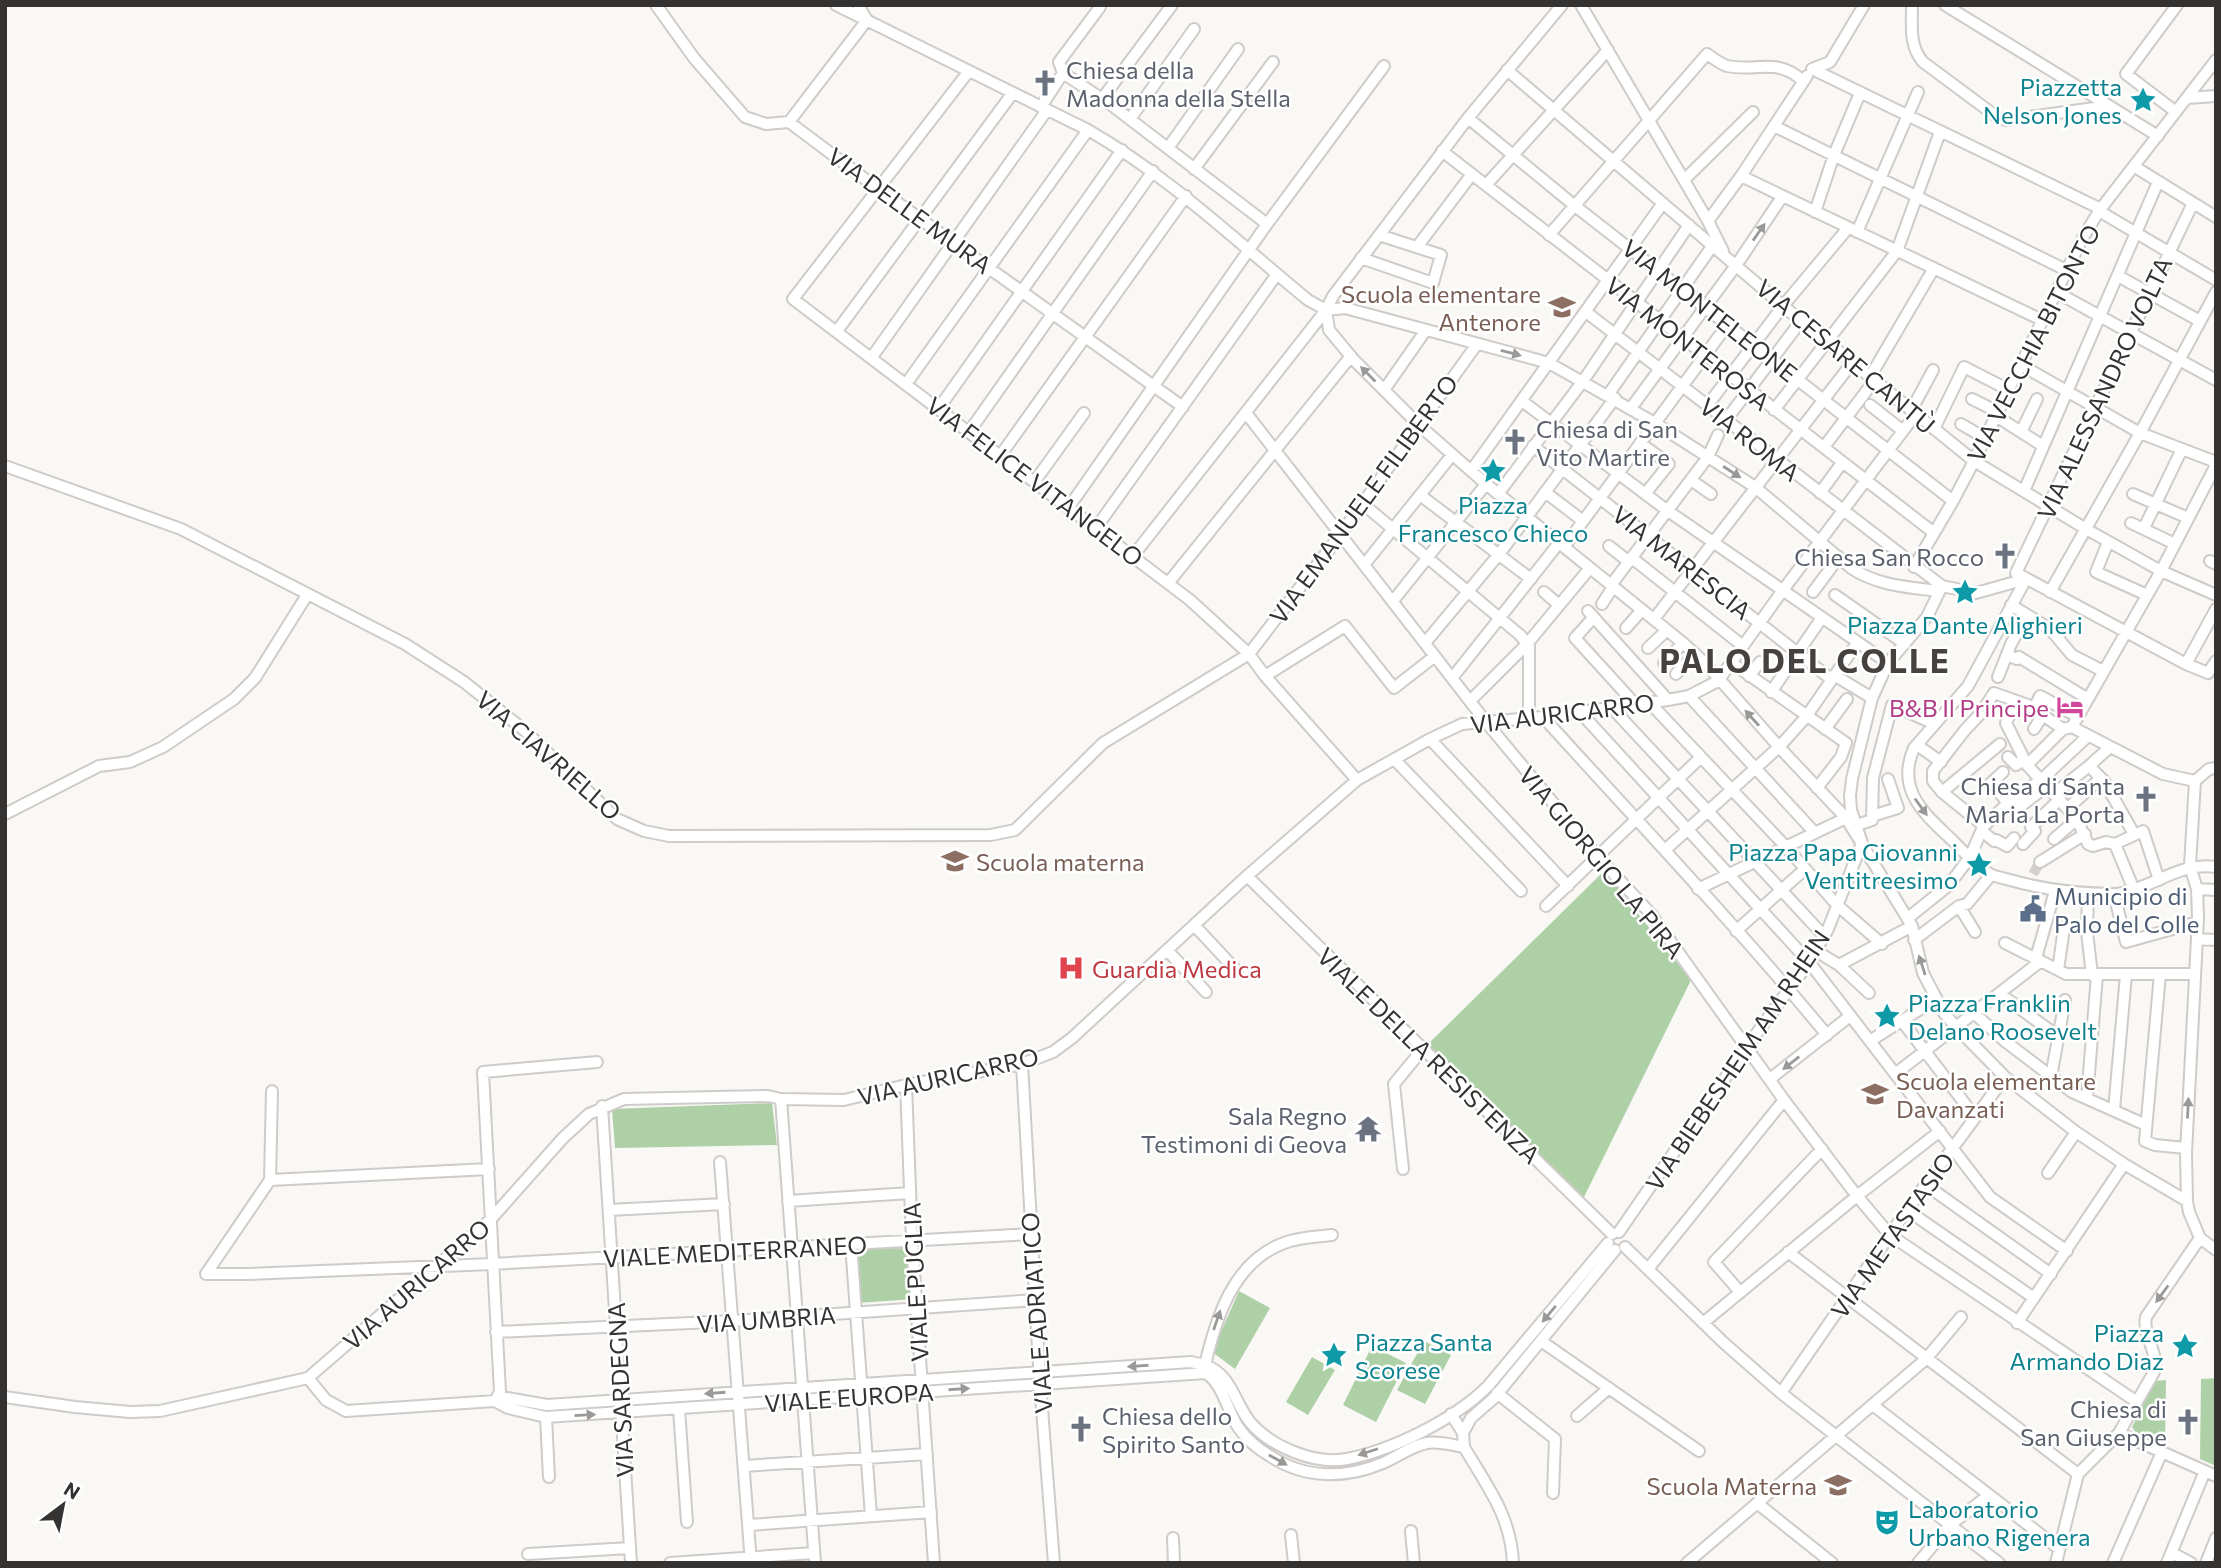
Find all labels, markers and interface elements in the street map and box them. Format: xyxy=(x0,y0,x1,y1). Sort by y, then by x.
place label: Chiesa della Madonna della Stella xyxy=(1066,55,1291,112)
church icon: Chiesa della Madonna della Stella xyxy=(1030,68,1060,98)
place label: Piazzetta Nelson Jones xyxy=(1983,72,2122,129)
place icon: Piazzetta Nelson Jones xyxy=(2128,85,2158,115)
street label: VIA DELLE MURA xyxy=(822,141,998,279)
street label: VIA VECCHIA BITONTO xyxy=(1960,219,2106,467)
one-way arrow xyxy=(1752,223,1766,241)
street label: VIA MONTELEONE xyxy=(1617,233,1803,387)
street label: VIA ALESSANDRO VOLTA xyxy=(2030,252,2178,524)
street label: VIA MONTEROSA xyxy=(1600,270,1776,416)
street label: VIA CESARE CANTÙ xyxy=(1751,273,1941,439)
place label: Scuola elementare Antenore xyxy=(1341,279,1541,336)
school or university icon: Scuola elementare Antenore xyxy=(1547,292,1577,322)
one-way arrow xyxy=(1500,348,1522,359)
one-way arrow xyxy=(1361,366,1377,383)
street label: VIA EMANUELE FILIBERTO xyxy=(1263,369,1463,629)
street label: VIA FELICE VITANGELO xyxy=(921,390,1149,572)
street label: VIA ROMA xyxy=(1694,391,1806,487)
place label: Chiesa di San Vito Martire xyxy=(1536,414,1678,471)
church icon: Chiesa di San Vito Martire xyxy=(1500,427,1530,457)
place icon: Piazza Francesco Chieco xyxy=(1478,456,1508,486)
one-way arrow xyxy=(1723,465,1741,479)
place label: Piazza Francesco Chieco xyxy=(1398,490,1588,547)
street label: VIA MARESCIA xyxy=(1607,499,1757,625)
church icon: Chiesa San Rocco xyxy=(1990,541,2020,571)
place label: Chiesa San Rocco xyxy=(1794,542,1984,571)
place icon: Piazza Dante Alighieri xyxy=(1950,577,1980,607)
place label: Piazza Dante Alighieri xyxy=(1847,610,2083,639)
district label: PALO DEL COLLE xyxy=(1659,640,1951,680)
street label: VIA CIAVRIELLO xyxy=(471,684,627,826)
street label: VIA AURICARRO xyxy=(1468,687,1656,739)
hotel icon: B&B Il Principe xyxy=(2055,692,2085,722)
place label: B&B Il Principe xyxy=(1889,693,2049,722)
one-way arrow xyxy=(1745,710,1761,727)
street label: VIA GIORGIO LA PIRA xyxy=(1513,760,1691,964)
place label: Chiesa di Santa Maria La Porta xyxy=(1961,771,2125,828)
church icon: Chiesa di Santa Maria La Porta xyxy=(2131,784,2161,814)
one-way arrow xyxy=(1914,798,1928,816)
place label: Piazza Papa Giovanni Ventitreesimo xyxy=(1728,837,1958,894)
school or university icon: Scuola materna xyxy=(940,846,970,876)
place label: Scuola materna xyxy=(976,847,1145,876)
place icon: Piazza Papa Giovanni Ventitreesimo xyxy=(1964,850,1994,880)
place label: Municipio di Palo del Colle xyxy=(2054,881,2200,938)
public building icon: Municipio di Palo del Colle xyxy=(2018,894,2048,924)
street label: VIA BIEBESHEIM AM RHEIN xyxy=(1639,924,1835,1196)
street label: VIALE DELLA RESISTENZA xyxy=(1312,941,1546,1169)
hospital icon: Guardia Medica xyxy=(1056,953,1086,983)
place label: Guardia Medica xyxy=(1092,954,1262,983)
one-way arrow xyxy=(1916,954,1926,975)
place label: Piazza Franklin Delano Roosevelt xyxy=(1908,988,2097,1045)
place icon: Piazza Franklin Delano Roosevelt xyxy=(1872,1001,1902,1031)
street label: VIA AURICARRO xyxy=(855,1041,1041,1111)
one-way arrow xyxy=(1782,1055,1800,1069)
place label: Scuola elementare Davanzati xyxy=(1896,1066,2096,1123)
school or university icon: Scuola elementare Davanzati xyxy=(1860,1079,1890,1109)
one-way arrow xyxy=(2183,1097,2194,1119)
place label: Sala Regno Testimoni di Geova xyxy=(1141,1101,1347,1158)
temple icon: Sala Regno Testimoni di Geova xyxy=(1353,1114,1383,1144)
street label: VIA METASTASIO xyxy=(1824,1147,1960,1323)
street label: VIALE PUGLIA xyxy=(896,1202,934,1362)
street label: VIALE ADRIATICO xyxy=(1014,1211,1058,1415)
street label: VIA AURICARRO xyxy=(337,1212,495,1356)
street label: VIALE MEDITERRANEO xyxy=(602,1230,868,1272)
one-way arrow xyxy=(2155,1285,2169,1303)
street label: VIA UMBRIA xyxy=(695,1300,837,1338)
street label: VIA SARDEGNA xyxy=(601,1302,639,1478)
one-way arrow xyxy=(1541,1305,1556,1323)
one-way arrow xyxy=(1212,1309,1223,1330)
place label: Piazza Armando Diaz xyxy=(2009,1318,2164,1375)
place label: Piazza Santa Scorese xyxy=(1355,1327,1493,1384)
place icon: Piazza Armando Diaz xyxy=(2170,1331,2200,1361)
place icon: Piazza Santa Scorese xyxy=(1319,1340,1349,1370)
one-way arrow xyxy=(1126,1361,1148,1372)
street label: VIALE EUROPA xyxy=(763,1377,935,1417)
one-way arrow xyxy=(948,1383,970,1394)
one-way arrow xyxy=(704,1387,726,1398)
place label: Chiesa di San Giuseppe xyxy=(2020,1394,2167,1451)
place label: Chiesa dello Spirito Santo xyxy=(1102,1401,1245,1458)
church icon: Chiesa di San Giuseppe xyxy=(2173,1407,2203,1437)
one-way arrow xyxy=(574,1409,596,1420)
church icon: Chiesa dello Spirito Santo xyxy=(1066,1414,1096,1444)
one-way arrow xyxy=(1358,1447,1379,1458)
one-way arrow xyxy=(1268,1454,1288,1466)
north arrow xyxy=(28,1470,98,1540)
school or university icon: Scuola Materna xyxy=(1823,1470,1853,1500)
place label: Scuola Materna xyxy=(1647,1471,1817,1500)
text: N xyxy=(60,1477,84,1504)
place label: Laboratorio Urbano Rigenera xyxy=(1908,1494,2091,1551)
theatre icon: Laboratorio Urbano Rigenera xyxy=(1872,1507,1902,1537)

